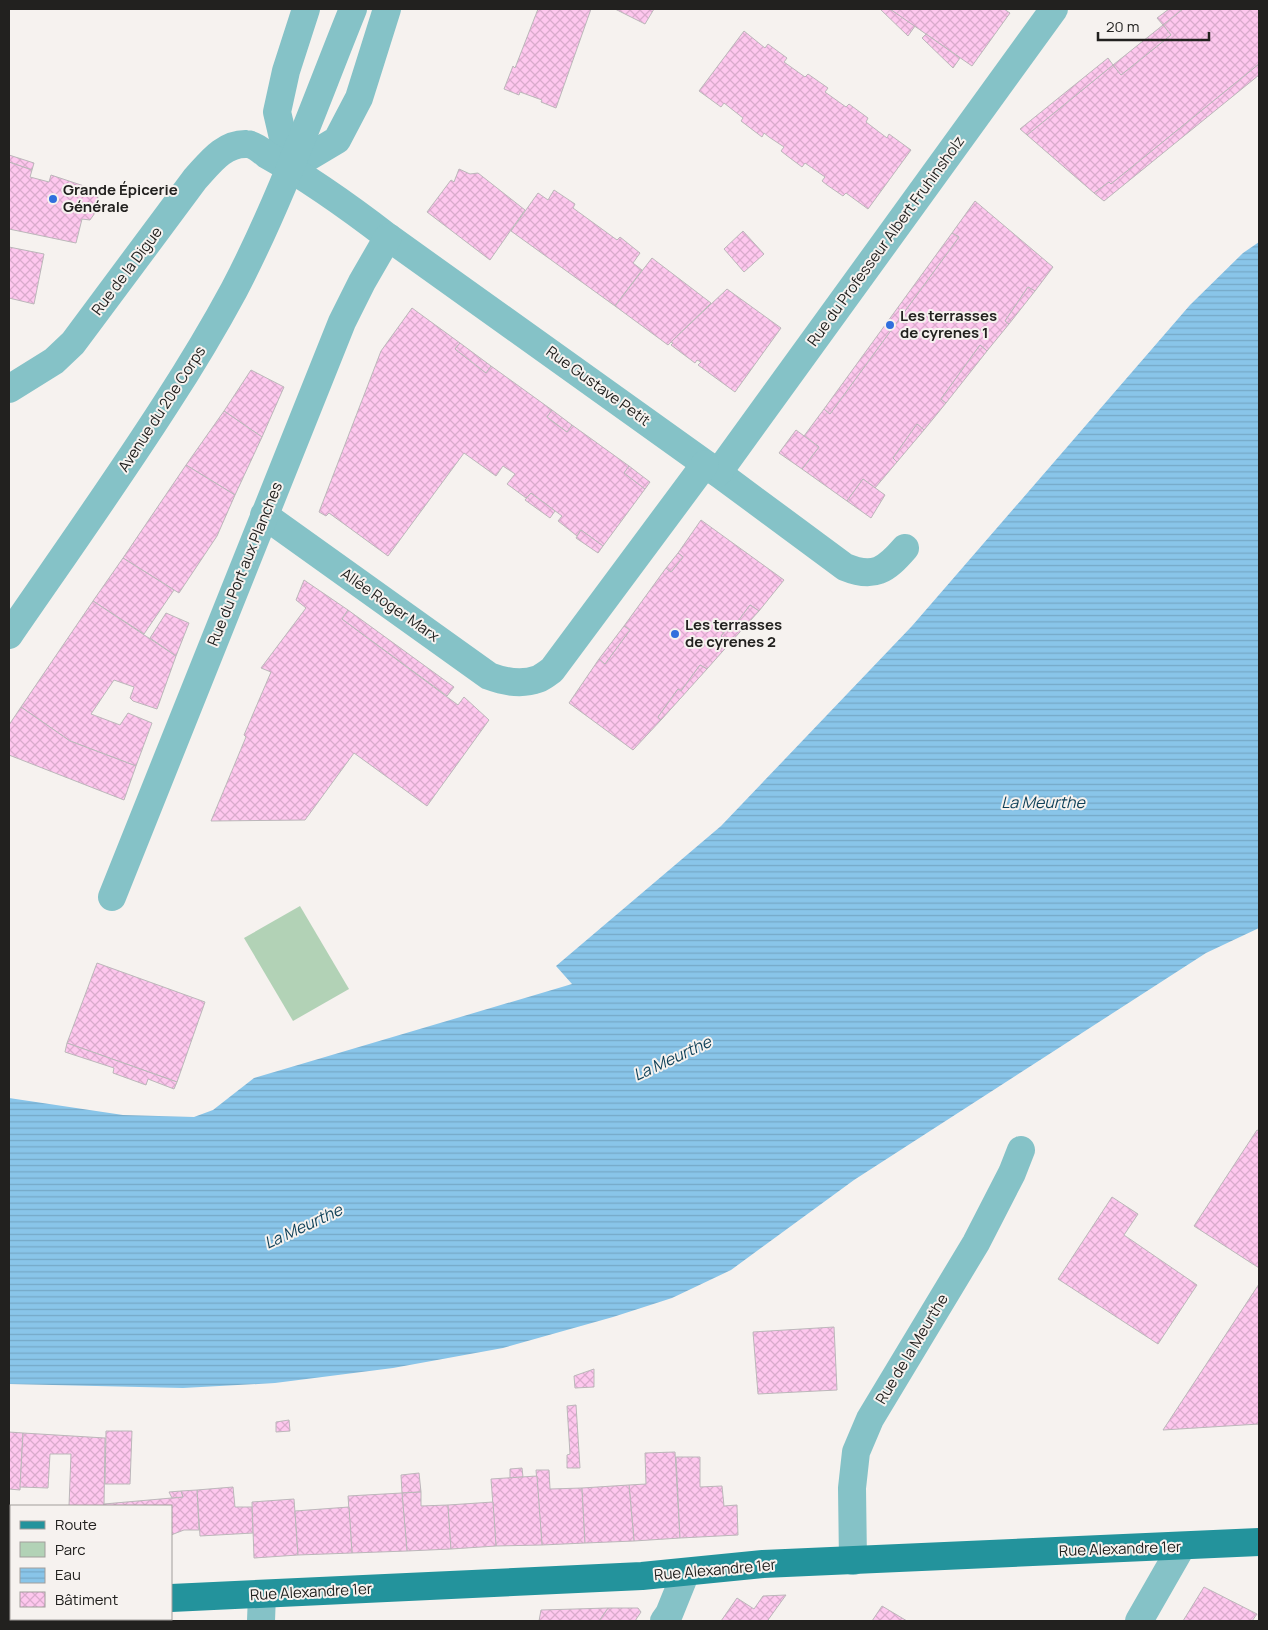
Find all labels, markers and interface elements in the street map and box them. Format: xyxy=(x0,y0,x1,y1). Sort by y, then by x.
scale bar xyxy=(1098,10,1209,42)
text: 20 m xyxy=(1106,16,1139,37)
street label: Rue du Professeur Albert Fruhinsholz xyxy=(802,131,969,350)
place label: Grande Épicerie Générale xyxy=(63,179,178,217)
marker: Grande Épicerie Générale xyxy=(47,193,59,205)
street label: Rue de la Digue xyxy=(86,222,167,319)
place label: Les terrasses de cyrenes 1 xyxy=(900,305,997,343)
marker: Les terrasses de cyrenes 1 xyxy=(884,319,896,331)
street label: Rue Gustave Petit xyxy=(542,341,655,431)
street label: Avenue du 20e Corps xyxy=(113,342,210,476)
street label: Rue du Port aux Planches xyxy=(202,479,287,649)
street label: Allée Roger Marx xyxy=(337,563,444,646)
place label: Les terrasses de cyrenes 2 xyxy=(685,614,782,652)
marker: Les terrasses de cyrenes 2 xyxy=(669,628,681,640)
water label: La Meurthe xyxy=(1001,791,1086,813)
water label: La Meurthe xyxy=(629,1030,716,1086)
water label: La Meurthe xyxy=(260,1198,347,1254)
street label: Rue de la Meurthe xyxy=(870,1290,953,1408)
legend xyxy=(10,1505,172,1620)
text: Route xyxy=(55,1514,97,1535)
street label: Rue Alexandre 1er xyxy=(1058,1536,1182,1561)
text: Parc xyxy=(55,1539,86,1560)
street label: Rue Alexandre 1er xyxy=(653,1554,777,1585)
text: Eau xyxy=(55,1564,81,1585)
street label: Rue Alexandre 1er xyxy=(249,1578,373,1605)
text: Bâtiment xyxy=(55,1589,118,1610)

